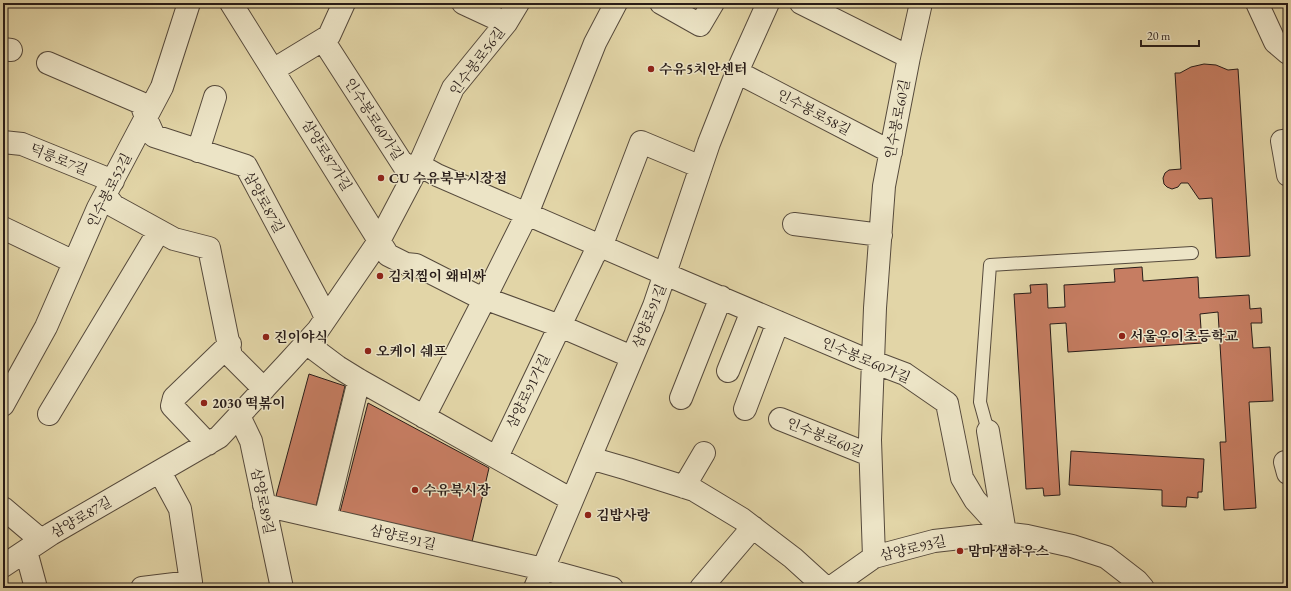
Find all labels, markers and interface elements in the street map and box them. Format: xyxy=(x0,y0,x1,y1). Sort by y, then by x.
scale bar xyxy=(1141,22,1199,48)
street label: 인수봉로56길 xyxy=(445,23,509,99)
text: 20 m xyxy=(1147,28,1171,44)
place label: 수유5치안센터 xyxy=(659,60,748,78)
marker: 수유5치안센터 xyxy=(646,64,656,74)
street label: 인수봉로60가길 xyxy=(341,74,407,164)
street label: 인수봉로60길 xyxy=(880,77,914,161)
street label: 인수봉로58길 xyxy=(774,85,854,139)
street label: 삼양로87가길 xyxy=(298,116,356,194)
street label: 덕릉로7길 xyxy=(27,139,91,179)
street label: 인수봉로52길 xyxy=(83,150,135,230)
street label: 삼양로87길 xyxy=(240,168,288,236)
place label: CU 수유북부시장점 xyxy=(389,169,507,187)
marker: CU 수유북부시장점 xyxy=(376,173,386,183)
place label: 김치찜이 왜비싸 xyxy=(388,267,486,285)
marker: 김치찜이 왜비싸 xyxy=(375,271,385,281)
street label: 삼양로91길 xyxy=(628,281,670,351)
place label: 서울우이초등학교 xyxy=(1130,327,1239,345)
place label: 진이야식 xyxy=(274,328,328,346)
marker: 서울우이초등학교 xyxy=(1117,331,1127,341)
marker: 진이야식 xyxy=(261,332,271,342)
street label: 인수봉로60가길 xyxy=(819,333,913,387)
place label: 오케이 쉐프 xyxy=(376,342,447,360)
marker: 오케이 쉐프 xyxy=(363,346,373,356)
street label: 삼양로91가길 xyxy=(502,351,554,431)
place label: 2030 떡볶이 xyxy=(212,394,286,412)
marker: 2030 떡볶이 xyxy=(199,398,209,408)
street label: 인수봉로60길 xyxy=(784,413,866,461)
street label: 삼양로89길 xyxy=(247,466,279,536)
place label: 수유북시장 xyxy=(423,481,491,499)
marker: 수유북시장 xyxy=(410,485,420,495)
street label: 삼양로87길 xyxy=(47,492,115,542)
place label: 김밥사랑 xyxy=(596,506,651,524)
marker: 김밥사랑 xyxy=(583,510,593,520)
street label: 삼양로91길 xyxy=(368,521,438,553)
street label: 삼양로93길 xyxy=(878,532,948,564)
place label: 맘마샘하우스 xyxy=(968,542,1050,560)
marker: 맘마샘하우스 xyxy=(955,546,965,556)

